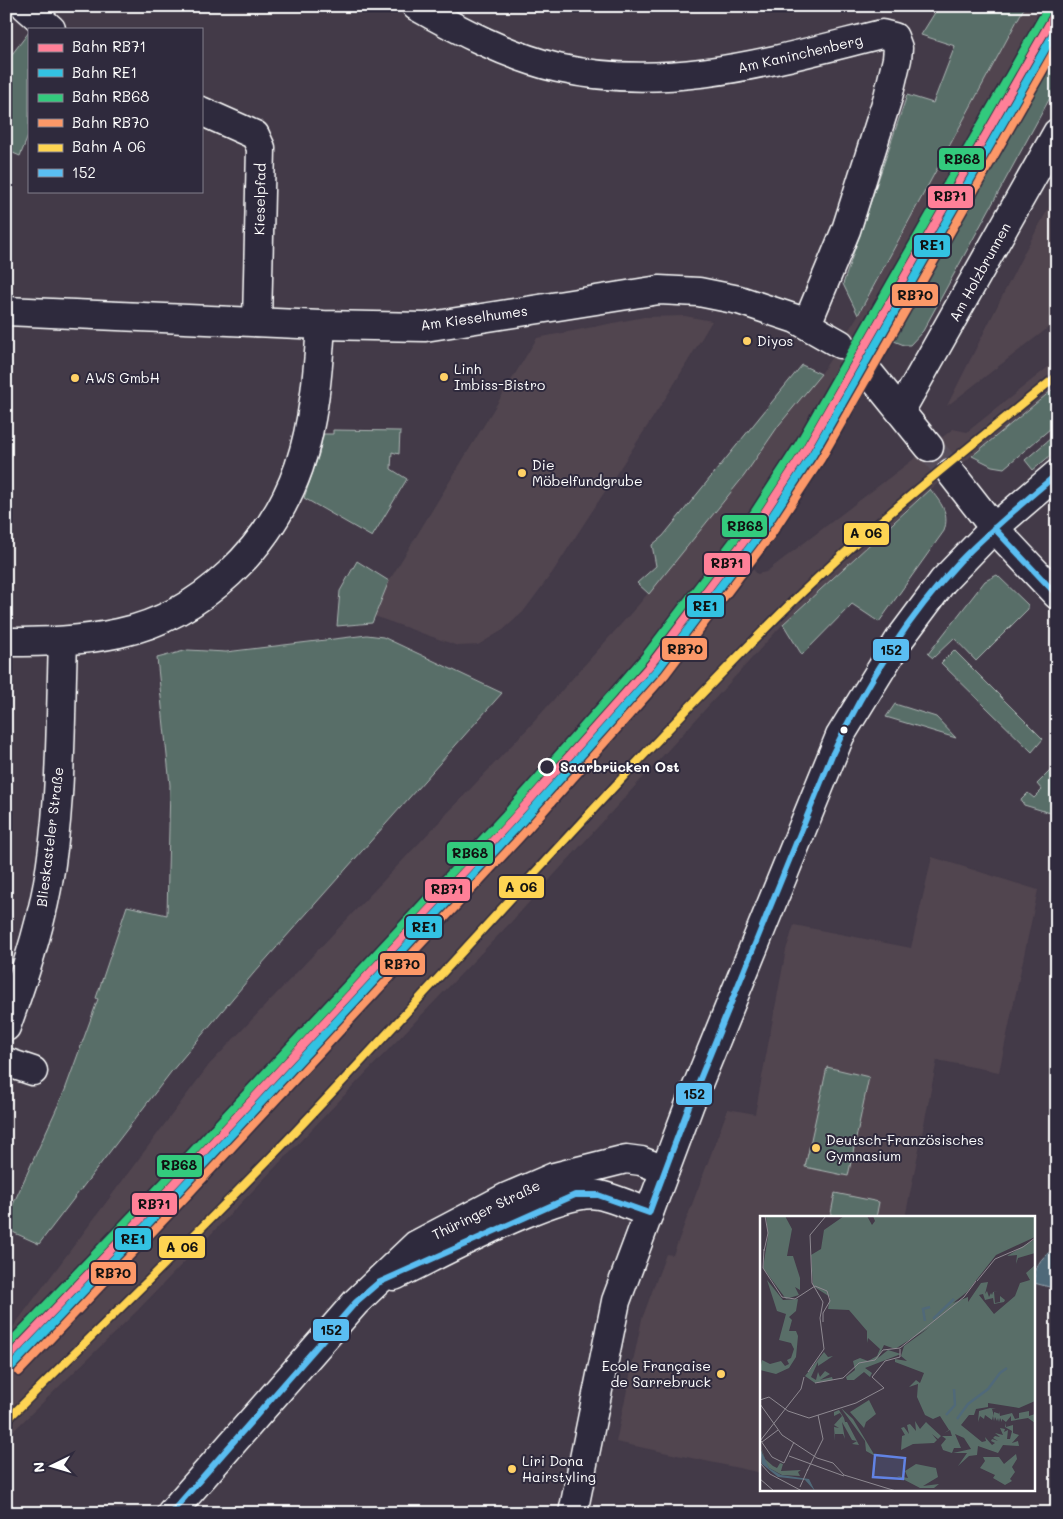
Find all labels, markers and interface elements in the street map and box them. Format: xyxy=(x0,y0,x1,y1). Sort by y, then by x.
legend xyxy=(28,28,202,192)
street label: Am Kaninchenberg xyxy=(736,30,864,77)
text: Bahn RB71 xyxy=(72,36,146,56)
text: Bahn RE1 xyxy=(72,62,137,82)
text: Bahn RB68 xyxy=(72,86,149,106)
text: Bahn RB70 xyxy=(72,112,149,132)
text: Bahn A 06 xyxy=(72,136,146,156)
line badge: RB68 xyxy=(938,147,985,171)
text: RB68 xyxy=(944,149,980,168)
text: 152 xyxy=(72,162,96,182)
street label: Kieselpfad xyxy=(249,163,270,235)
line badge: RB71 xyxy=(927,185,974,209)
text: RB71 xyxy=(933,186,967,205)
street label: Am Holzbrunnen xyxy=(944,219,1015,325)
line badge: RE1 xyxy=(913,234,951,258)
text: RE1 xyxy=(920,235,944,254)
line badge: RB70 xyxy=(891,283,939,307)
text: RB70 xyxy=(897,285,933,304)
street label: Am Kieselhumes xyxy=(419,301,529,334)
place label: Diyos xyxy=(757,331,793,350)
marker: Diyos xyxy=(741,335,753,347)
place label: Linh Imbiss-Bistro xyxy=(454,359,545,394)
place label: AWS GmbH xyxy=(85,368,160,387)
marker: Linh Imbiss-Bistro xyxy=(438,371,450,383)
marker: AWS GmbH xyxy=(69,372,81,384)
place label: Die Möbelfundgrube xyxy=(532,455,643,490)
marker: Die Möbelfundgrube xyxy=(516,467,528,479)
line badge: RB68 xyxy=(721,514,768,538)
text: RB68 xyxy=(727,516,763,535)
line badge: A 06 xyxy=(843,522,890,546)
text: A 06 xyxy=(850,523,882,542)
line badge: RB71 xyxy=(703,552,751,576)
text: RB71 xyxy=(710,553,744,572)
line badge: RE1 xyxy=(686,594,725,618)
text: RE1 xyxy=(693,596,717,615)
line badge: RB70 xyxy=(661,637,708,661)
line badge: 152 xyxy=(872,638,910,662)
text: RB70 xyxy=(667,639,703,658)
text: 152 xyxy=(880,640,902,659)
unlabelled marker xyxy=(839,725,849,735)
place label: Saarbrücken Ost xyxy=(560,757,679,776)
marker: Saarbrücken Ost xyxy=(538,758,556,776)
street label: Blieskasteler Straße xyxy=(31,766,68,908)
line badge: RB68 xyxy=(446,841,494,865)
text: RB68 xyxy=(452,843,488,862)
line badge: A 06 xyxy=(498,875,545,899)
text: A 06 xyxy=(505,877,537,896)
line badge: RB71 xyxy=(424,878,471,902)
text: RB71 xyxy=(430,879,464,898)
line badge: RE1 xyxy=(405,915,443,939)
text: RE1 xyxy=(412,917,436,936)
line badge: RB70 xyxy=(379,952,426,976)
text: RB70 xyxy=(384,954,420,973)
line badge: 152 xyxy=(675,1082,713,1106)
text: 152 xyxy=(683,1084,705,1103)
place label: Deutsch-Französisches Gymnasium xyxy=(826,1130,984,1165)
marker: Deutsch-Französisches Gymnasium xyxy=(810,1142,822,1154)
line badge: RB68 xyxy=(156,1154,203,1178)
text: RB68 xyxy=(161,1155,197,1174)
street label: Thüringer Straße xyxy=(429,1175,543,1244)
line badge: RB71 xyxy=(131,1192,178,1216)
text: RB71 xyxy=(137,1194,171,1213)
inset map xyxy=(760,1216,1036,1492)
line badge: RE1 xyxy=(114,1227,152,1251)
text: RE1 xyxy=(121,1229,145,1248)
line badge: A 06 xyxy=(158,1235,206,1259)
text: A 06 xyxy=(166,1237,198,1256)
line badge: RB70 xyxy=(90,1261,137,1285)
text: RB70 xyxy=(95,1263,131,1282)
line badge: 152 xyxy=(312,1318,350,1342)
text: 152 xyxy=(320,1320,342,1339)
place label: Ecole Française de Sarrebruck xyxy=(602,1356,711,1391)
marker: Ecole Française de Sarrebruck xyxy=(715,1368,727,1380)
north arrow xyxy=(28,1442,78,1492)
place label: Liri Dona Hairstyling xyxy=(522,1451,596,1486)
text: N xyxy=(29,1461,48,1473)
marker: Liri Dona Hairstyling xyxy=(506,1463,518,1475)

